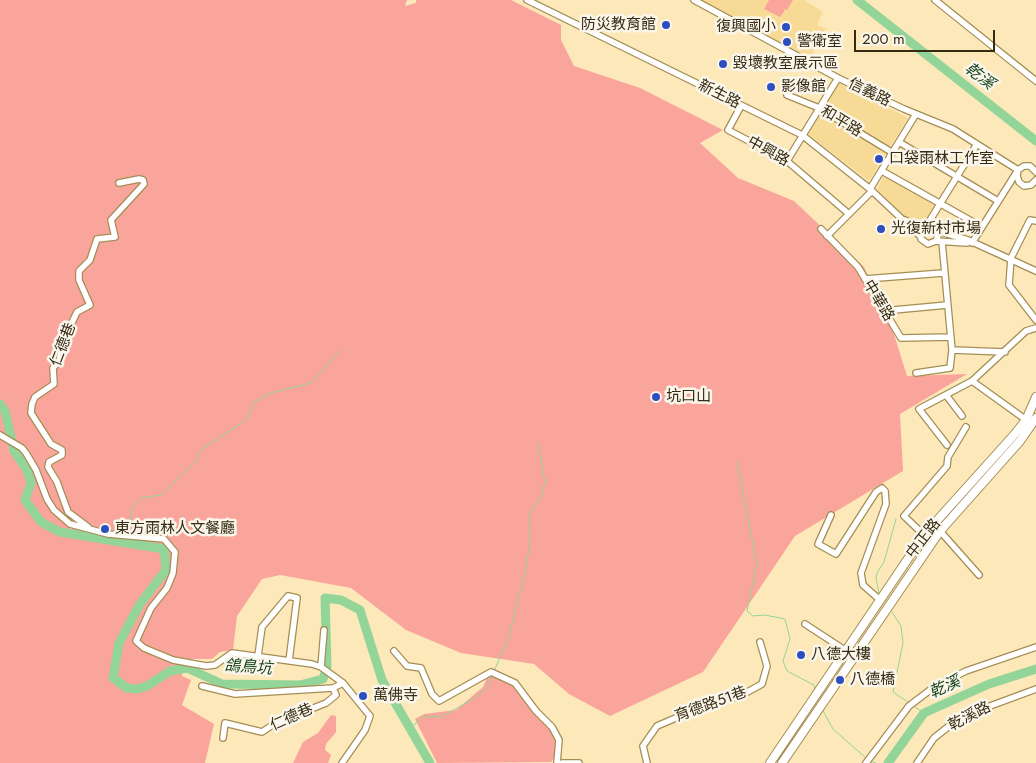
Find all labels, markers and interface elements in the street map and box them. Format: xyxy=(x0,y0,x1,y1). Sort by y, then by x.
place label: 防災教育館 xyxy=(581,16,656,34)
place label: 復興國小 xyxy=(716,18,776,36)
marker: 防災教育館 xyxy=(660,19,672,31)
scale bar xyxy=(856,20,997,52)
marker: 復興國小 xyxy=(780,21,792,33)
text: 200 m xyxy=(862,28,905,50)
place label: 警衛室 xyxy=(797,33,842,51)
marker: 警衛室 xyxy=(781,36,793,48)
place label: 毀壞教室展示區 xyxy=(733,55,838,73)
marker: 毀壞教室展示區 xyxy=(717,58,729,70)
water label: 乾溪 xyxy=(960,60,998,94)
street label: 信義路 xyxy=(845,75,893,111)
street label: 新生路 xyxy=(695,77,743,113)
place label: 影像館 xyxy=(781,78,826,96)
marker: 影像館 xyxy=(765,81,777,93)
street label: 和平路 xyxy=(817,103,865,141)
street label: 中興路 xyxy=(744,133,792,171)
place label: 口袋雨林工作室 xyxy=(889,150,994,168)
marker: 口袋雨林工作室 xyxy=(873,153,885,165)
place label: 光復新村市場 xyxy=(891,220,981,238)
marker: 光復新村市場 xyxy=(875,223,887,235)
street label: 中華路 xyxy=(859,277,897,325)
street label: 仁德巷 xyxy=(48,321,80,369)
place label: 坑口山 xyxy=(666,388,711,406)
marker: 坑口山 xyxy=(650,391,662,403)
street label: 中正路 xyxy=(903,516,945,562)
place label: 東方雨林人文餐廳 xyxy=(115,520,235,538)
marker: 東方雨林人文餐廳 xyxy=(99,523,111,535)
place label: 八德大樓 xyxy=(811,646,871,664)
marker: 八德大樓 xyxy=(795,649,807,661)
water label: 鴿鳥坑 xyxy=(223,657,273,679)
place label: 八德橋 xyxy=(850,671,895,689)
water label: 乾溪 xyxy=(926,673,964,703)
marker: 八德橋 xyxy=(834,674,846,686)
street label: 育德路51巷 xyxy=(673,684,749,726)
place label: 萬佛寺 xyxy=(373,687,418,705)
marker: 萬佛寺 xyxy=(357,690,369,702)
street label: 乾溪路 xyxy=(946,699,994,735)
street label: 仁德巷 xyxy=(268,701,316,735)

